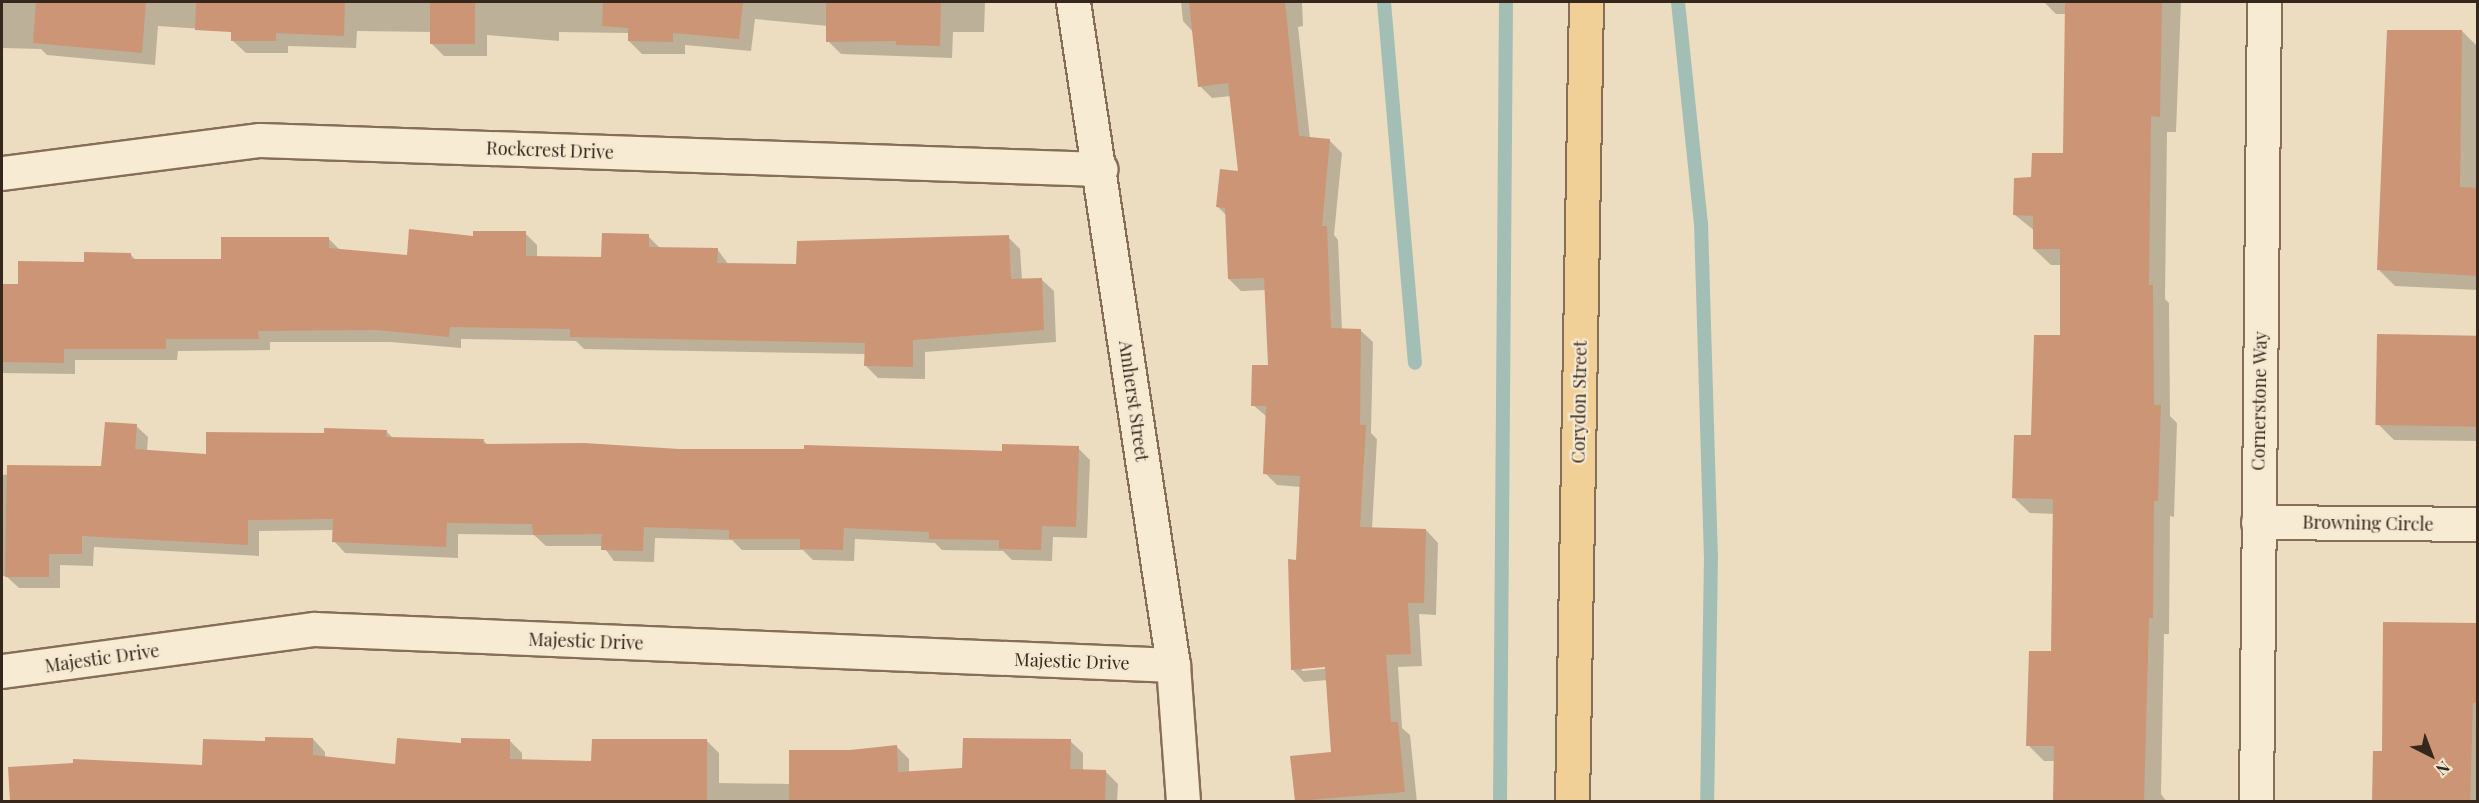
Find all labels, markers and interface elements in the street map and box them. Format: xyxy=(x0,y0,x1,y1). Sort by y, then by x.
street label: Rockcrest Drive xyxy=(486,137,614,163)
street label: Cornerstone Way xyxy=(2247,331,2271,471)
street label: Amherst Street xyxy=(1115,339,1153,463)
street label: Corydon Street xyxy=(1567,340,1591,464)
street label: Browning Circle xyxy=(2302,511,2434,535)
street label: Majestic Drive xyxy=(528,628,644,654)
street label: Majestic Drive xyxy=(43,639,161,677)
street label: Majestic Drive xyxy=(1014,648,1130,674)
north arrow xyxy=(2401,725,2461,785)
text: N xyxy=(2432,757,2455,780)

